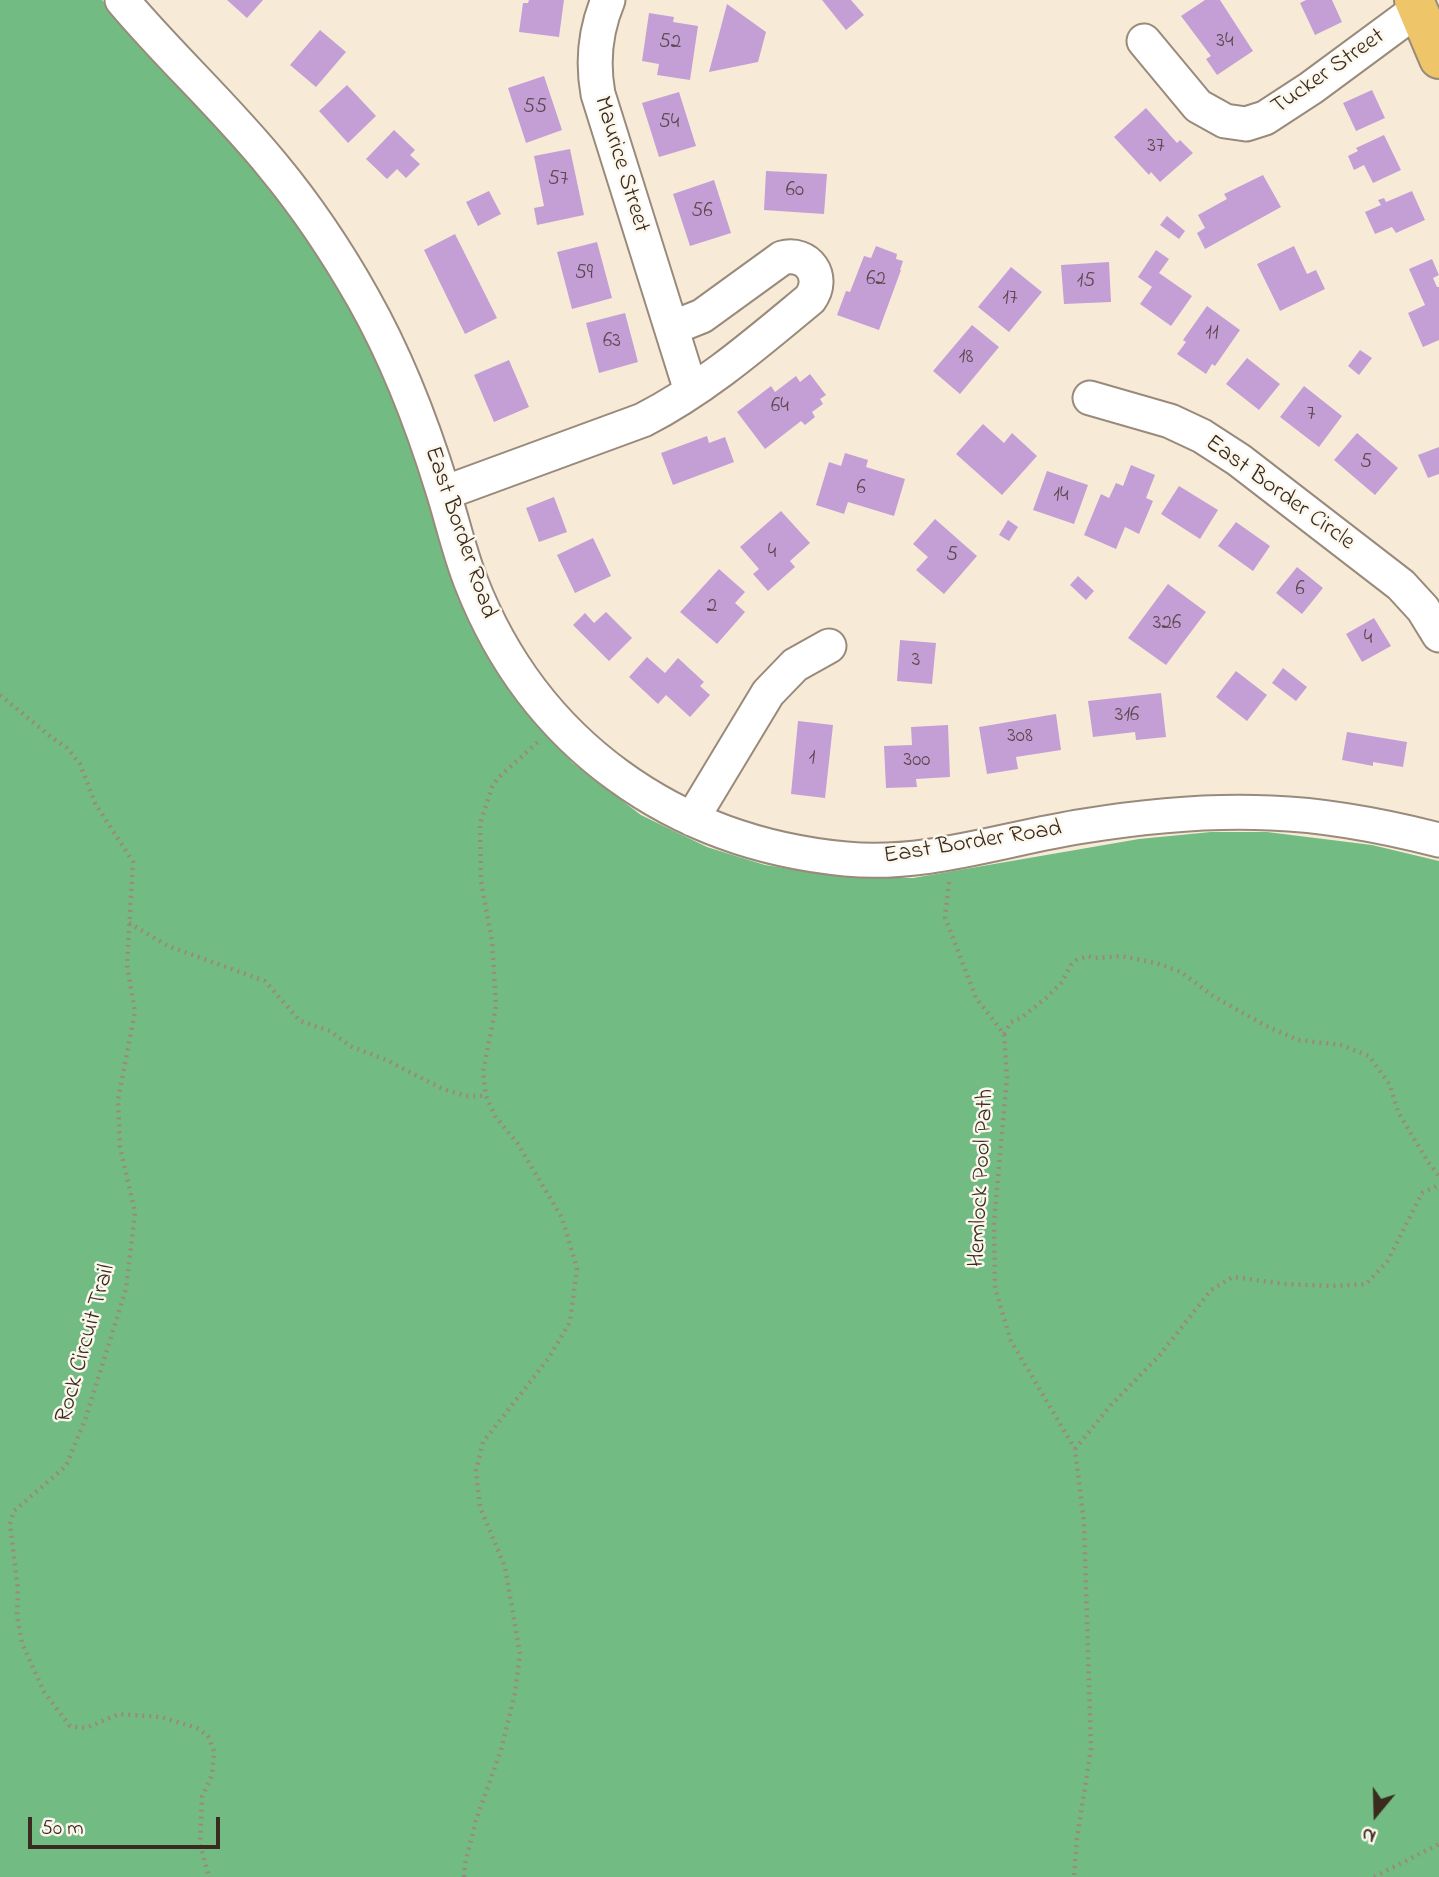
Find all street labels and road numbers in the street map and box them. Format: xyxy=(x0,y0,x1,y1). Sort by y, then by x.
street label: Tucker Street xyxy=(1267,23,1391,123)
street label: Maurice Street xyxy=(586,93,654,237)
street label: East Border Circle xyxy=(1199,430,1359,558)
street label: East Border Road xyxy=(416,443,502,623)
street label: East Border Road xyxy=(882,816,1064,872)
street label: Hemlock Pool Path xyxy=(964,1088,1002,1268)
street label: Rock Circuit Trail xyxy=(51,1262,123,1426)

